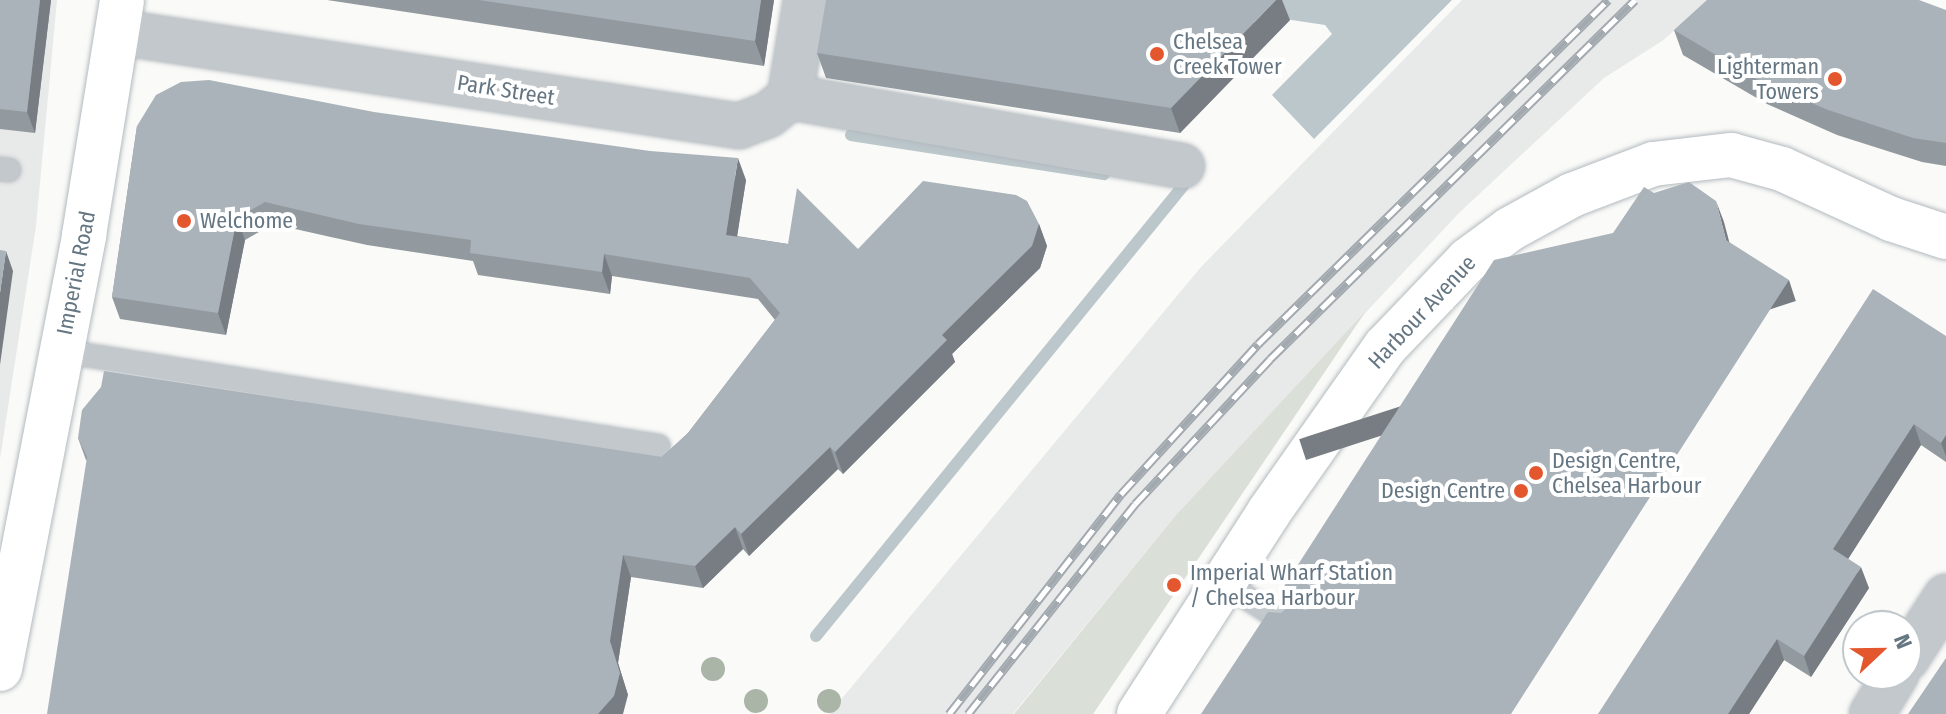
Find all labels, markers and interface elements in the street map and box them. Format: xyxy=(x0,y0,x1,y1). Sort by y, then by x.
place label: Chelsea Creek Tower xyxy=(1173,28,1282,80)
marker: Chelsea Creek Tower xyxy=(1148,45,1166,63)
place label: Lighterman Towers xyxy=(1717,53,1819,104)
street label: Park Street xyxy=(455,69,557,111)
marker: Lighterman Towers xyxy=(1826,70,1844,88)
place label: Welchome xyxy=(200,208,293,234)
street label: Imperial Road xyxy=(51,209,101,337)
marker: Welchome xyxy=(175,212,193,230)
street label: Harbour Avenue xyxy=(1363,250,1481,374)
place label: Design Centre, Chelsea Harbour xyxy=(1552,447,1701,498)
marker: Design Centre, Chelsea Harbour xyxy=(1527,464,1545,482)
place label: Design Centre xyxy=(1381,478,1505,504)
marker: Design Centre xyxy=(1512,482,1530,500)
place label: Imperial Wharf Station / Chelsea Harbour xyxy=(1190,559,1393,610)
marker: Imperial Wharf Station / Chelsea Harbour xyxy=(1165,576,1183,594)
north arrow xyxy=(1842,610,1922,690)
text: N xyxy=(1888,630,1918,653)

